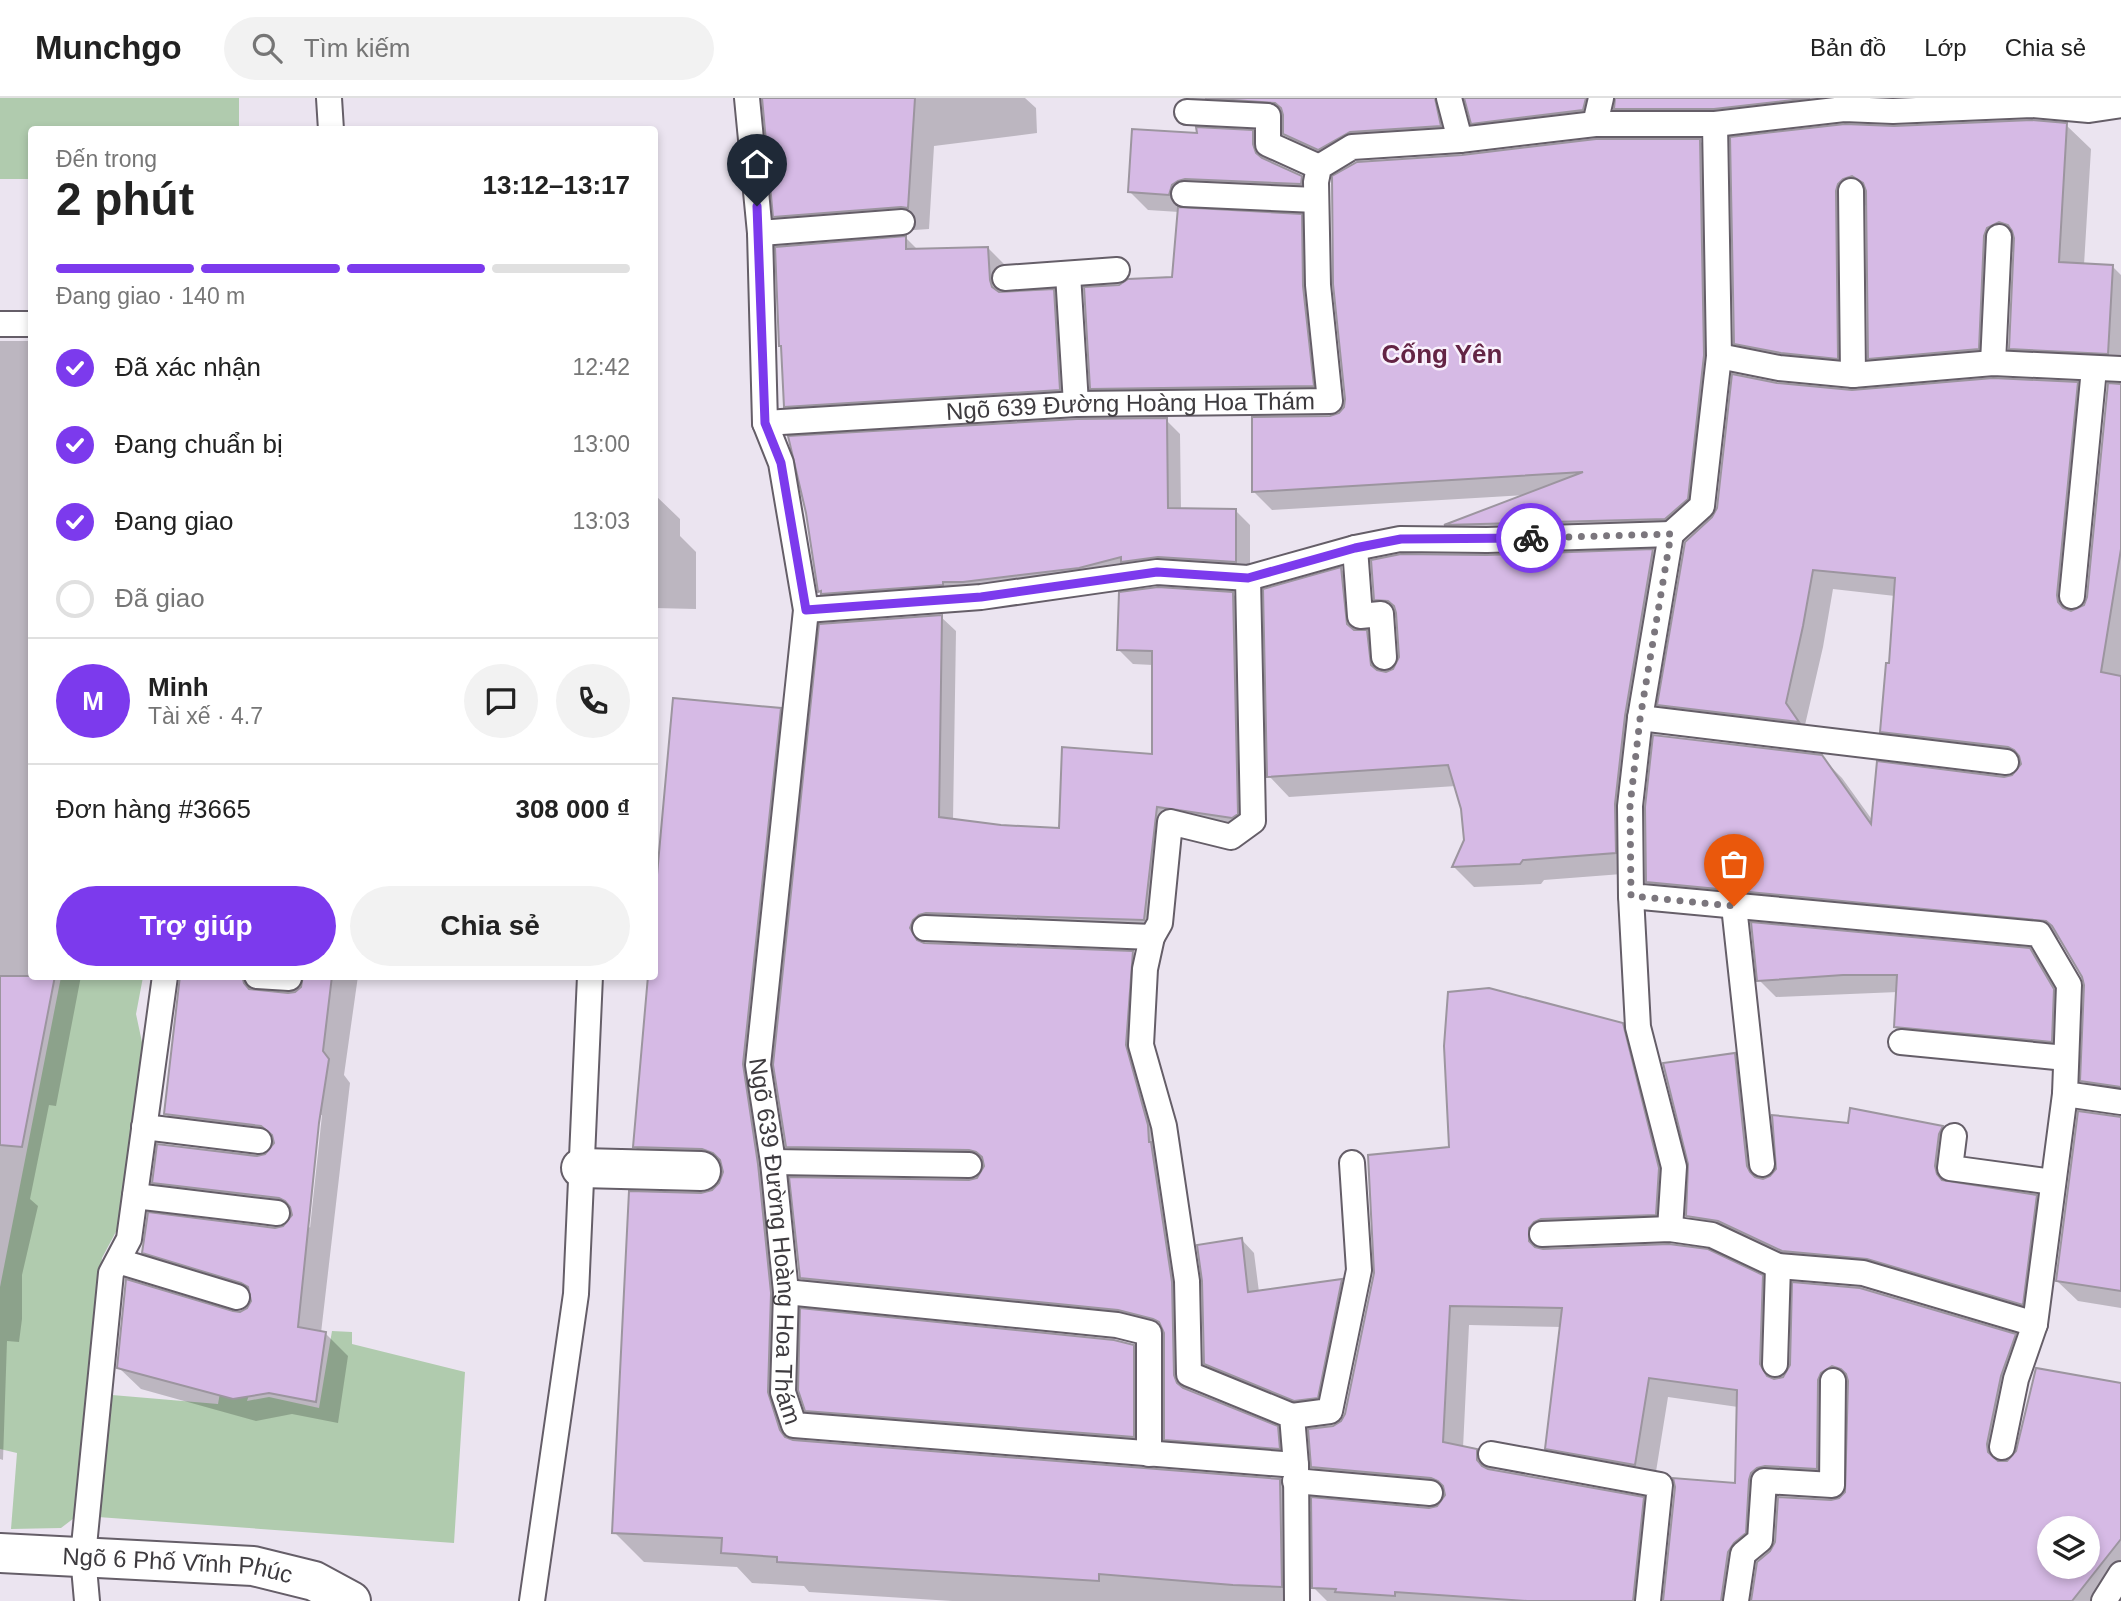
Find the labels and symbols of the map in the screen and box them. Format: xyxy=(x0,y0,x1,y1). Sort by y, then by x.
pin xyxy=(727,134,787,206)
district label: Cống Yên xyxy=(1382,339,1502,369)
street label: Ngõ 639 Đường Hoàng Hoa Thám xyxy=(945,387,1315,425)
courier xyxy=(1496,503,1566,573)
pin xyxy=(1704,834,1764,906)
street label: Ngõ 639 Đường Hoàng Hoa Thám xyxy=(744,1056,807,1428)
street label: Ngõ 6 Phố Vĩnh Phúc xyxy=(62,1542,295,1588)

